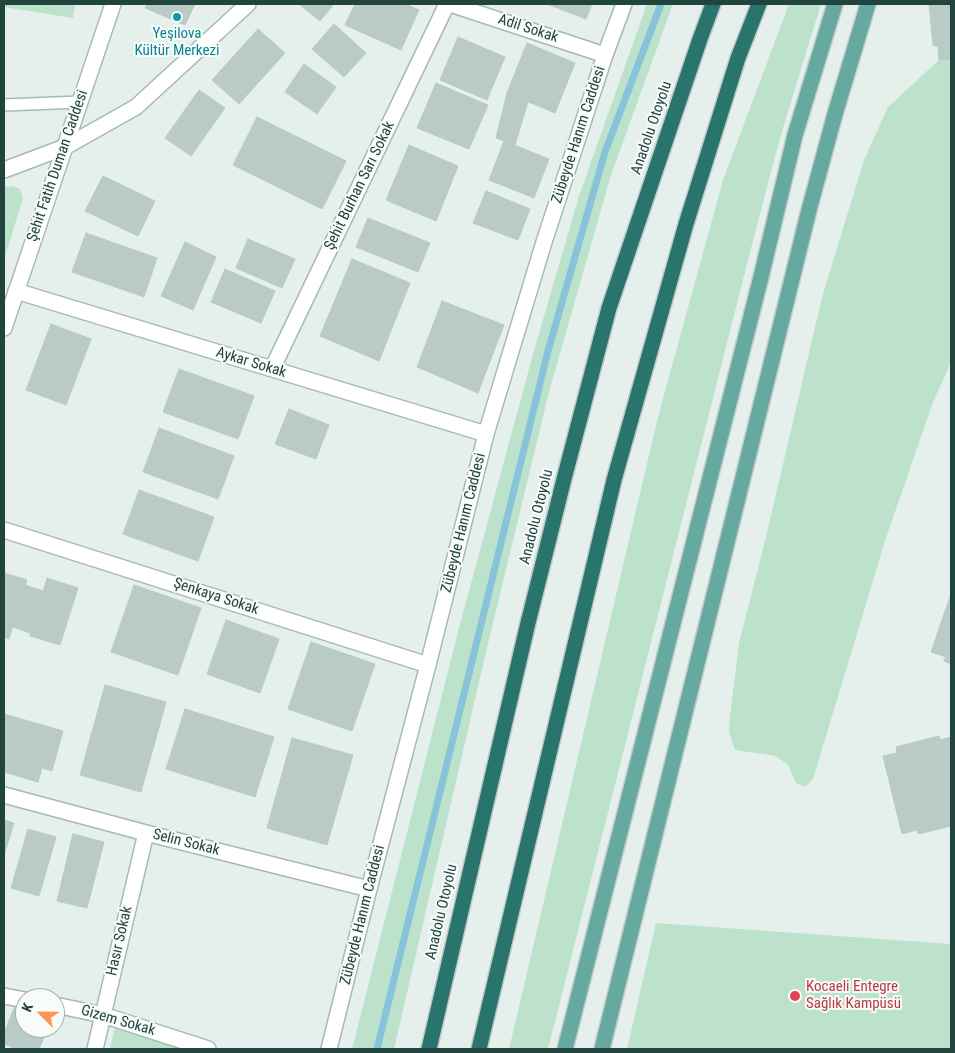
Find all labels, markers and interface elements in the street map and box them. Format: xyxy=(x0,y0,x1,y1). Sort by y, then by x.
marker: Yeşilova Kültür Merkezi xyxy=(171,11,183,23)
street label: Adil Sokak xyxy=(496,11,560,47)
place label: Yeşilova Kültür Merkezi xyxy=(134,25,220,60)
street label: Zübeyde Hanım Caddesi xyxy=(548,64,610,206)
street label: Anadolu Otoyolu xyxy=(628,79,676,177)
street label: Şehit Fatih Duman Caddesi xyxy=(24,88,92,244)
street label: Şehit Burhan Sarı Sokak xyxy=(321,119,399,253)
street label: Aykar Sokak xyxy=(214,344,288,382)
street label: Zübeyde Hanım Caddesi xyxy=(438,451,490,595)
street label: Anadolu Otoyolu xyxy=(516,468,558,566)
street label: Şenkaya Sokak xyxy=(171,575,261,619)
street label: Selin Sokak xyxy=(151,826,221,860)
street label: Zübeyde Hanım Caddesi xyxy=(337,843,389,987)
street label: Anadolu Otoyolu xyxy=(422,863,462,961)
street label: Hasır Sokak xyxy=(103,904,137,978)
place label: Kocaeli Entegre Sağlık Kampüsü xyxy=(806,978,901,1013)
north arrow xyxy=(15,988,65,1038)
marker: Kocaeli Entegre Sağlık Kampüsü xyxy=(788,989,802,1003)
text: K xyxy=(18,1001,36,1014)
street label: Gizem Sokak xyxy=(79,1002,157,1040)

